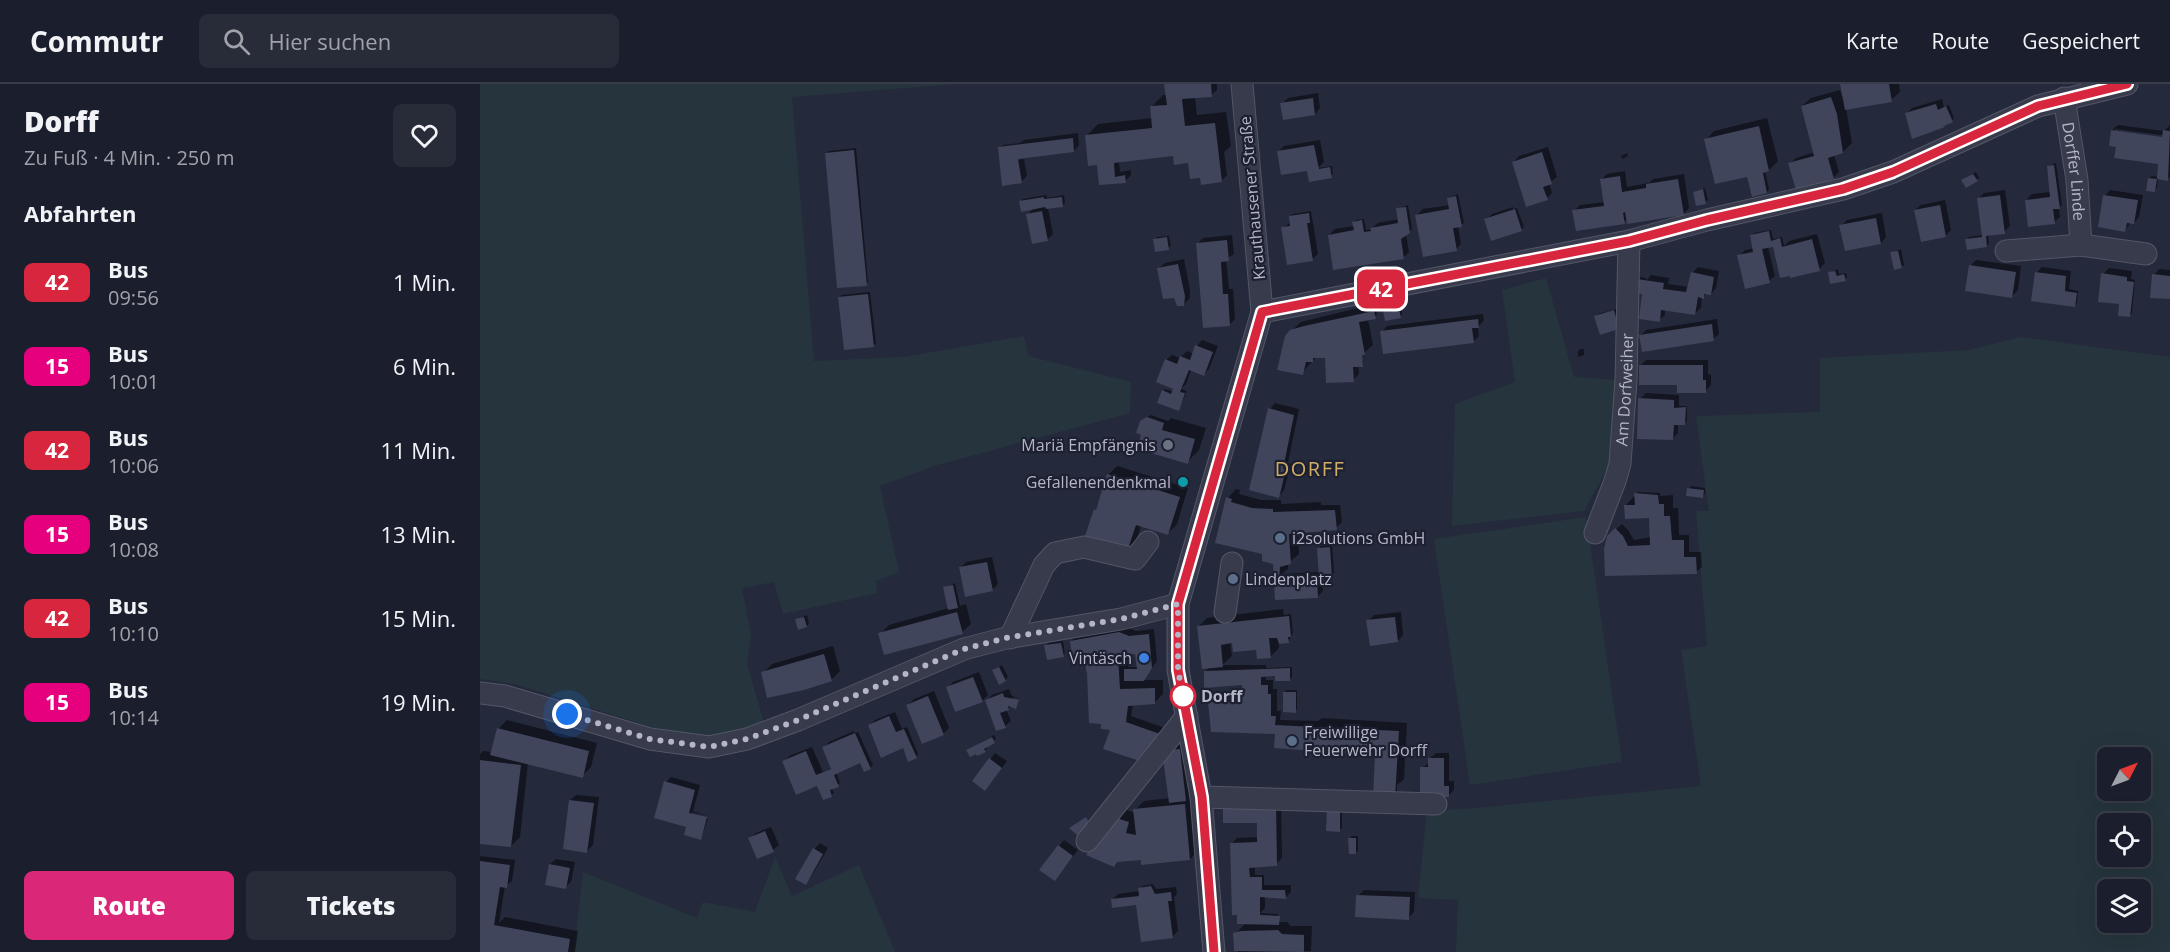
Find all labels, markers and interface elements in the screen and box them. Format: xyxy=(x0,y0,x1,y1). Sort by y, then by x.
search box xyxy=(199,14,619,68)
text: Commutr xyxy=(30,22,163,60)
icon: search xyxy=(220,25,253,58)
text: Hier suchen xyxy=(268,26,391,56)
text: Karte xyxy=(1846,27,1898,55)
text: Route xyxy=(1931,27,1989,55)
text: Gespeichert xyxy=(2022,27,2140,55)
text: Dorff xyxy=(24,102,99,140)
button: heart xyxy=(393,104,456,167)
street label: Krauthausener Straße xyxy=(1234,115,1270,281)
street label: Dorffer Linde xyxy=(2057,120,2090,221)
text: Zu Fuß · 4 Min. · 250 m xyxy=(24,144,234,171)
text: Abfahrten xyxy=(24,198,136,228)
text: Bus xyxy=(108,254,148,284)
text: 1 Min. xyxy=(393,267,456,297)
text: 42 xyxy=(45,268,69,296)
line badge: 42 xyxy=(1354,270,1408,308)
text: 42 xyxy=(1369,275,1393,303)
text: 09:56 xyxy=(108,284,159,311)
street label: Am Dorfweiher xyxy=(1610,332,1638,447)
text: Bus xyxy=(108,338,148,368)
text: 6 Min. xyxy=(393,351,456,381)
text: 15 xyxy=(45,352,69,380)
text: 10:01 xyxy=(108,368,159,395)
text: Bus xyxy=(108,422,148,452)
place label: Mariä Empfängnis xyxy=(1021,434,1156,456)
text: 11 Min. xyxy=(381,435,456,465)
text: 42 xyxy=(45,436,69,464)
marker: Mariä Empfängnis xyxy=(1161,438,1175,452)
text: 10:06 xyxy=(108,452,159,479)
district label: DORFF xyxy=(1275,455,1345,482)
place label: Gefallenendenkmal xyxy=(1026,471,1171,493)
marker: Gefallenendenkmal xyxy=(1176,475,1190,489)
text: Bus xyxy=(108,506,148,536)
text: 13 Min. xyxy=(381,519,456,549)
text: 15 xyxy=(45,520,69,548)
place label: i2solutions GmbH xyxy=(1292,527,1425,549)
marker: i2solutions GmbH xyxy=(1273,531,1287,545)
text: 10:08 xyxy=(108,536,159,563)
place label: Lindenplatz xyxy=(1245,568,1332,590)
marker: Lindenplatz xyxy=(1226,572,1240,586)
text: Bus xyxy=(108,590,148,620)
text: 15 Min. xyxy=(381,603,456,633)
text: 42 xyxy=(45,604,69,632)
text: 10:10 xyxy=(108,620,159,647)
place label: Vintäsch xyxy=(1069,647,1132,669)
marker: Vintäsch xyxy=(1137,651,1151,665)
text: Bus xyxy=(108,674,148,704)
marker: Dorff xyxy=(1170,683,1196,709)
place label: Dorff xyxy=(1201,685,1244,707)
text: 19 Min. xyxy=(381,687,456,717)
text: 15 xyxy=(45,688,69,716)
your location xyxy=(552,699,582,729)
text: 10:14 xyxy=(108,704,159,731)
place label: Freiwillige Feuerwehr Dorff xyxy=(1304,721,1428,761)
marker: Freiwillige Feuerwehr Dorff xyxy=(1285,734,1299,748)
north arrow xyxy=(2097,747,2151,801)
map controls xyxy=(2097,747,2151,933)
button: locate xyxy=(2097,813,2151,867)
button: Route xyxy=(24,871,234,940)
button: Tickets xyxy=(246,871,456,940)
button: layers xyxy=(2097,879,2151,933)

